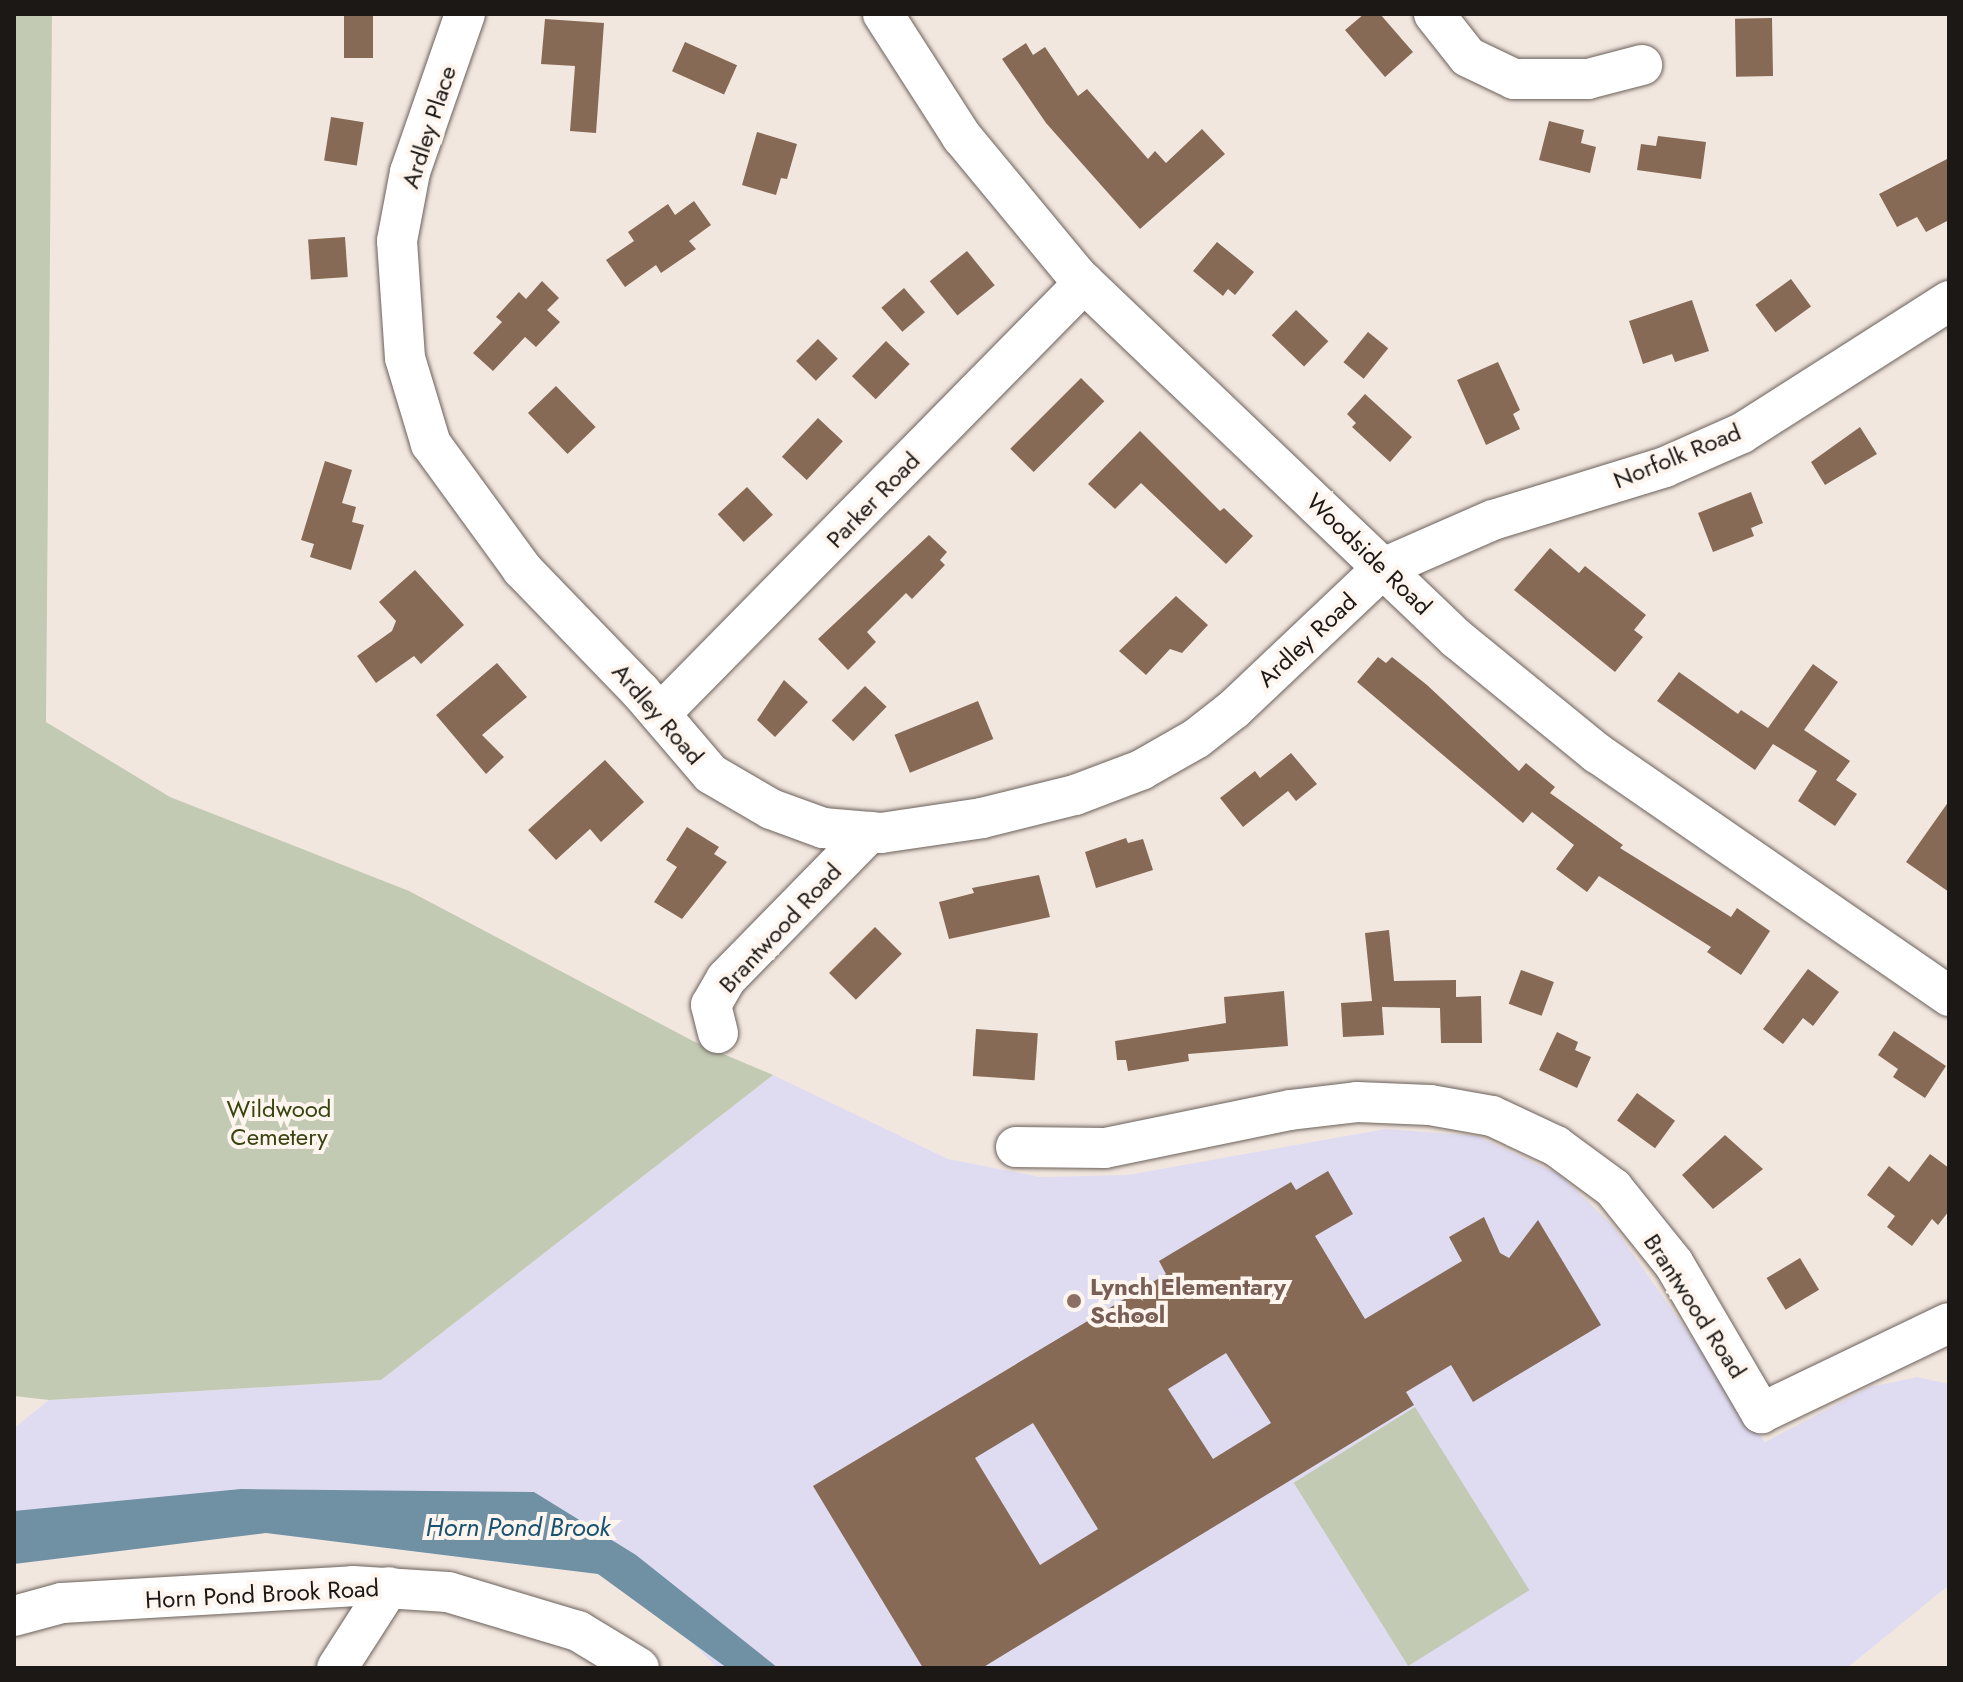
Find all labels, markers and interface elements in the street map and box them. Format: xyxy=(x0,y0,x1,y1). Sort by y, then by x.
street label: Ardley Place xyxy=(396,62,462,192)
street label: Norfolk Road xyxy=(1609,417,1745,495)
street label: Parker Road xyxy=(820,446,926,554)
street label: Woodside Road xyxy=(1300,487,1438,621)
street label: Ardley Road xyxy=(1252,587,1362,693)
street label: Ardley Road xyxy=(606,657,710,771)
street label: Brantwood Road xyxy=(713,857,847,999)
park label: Wildwood Cemetery xyxy=(226,1095,332,1151)
street label: Brantwood Road xyxy=(1638,1228,1752,1384)
place label: Lynch Elementary School xyxy=(1090,1273,1286,1329)
marker: Lynch Elementary School xyxy=(1065,1292,1083,1310)
water label: Horn Pond Brook xyxy=(426,1512,610,1544)
street label: Horn Pond Brook Road xyxy=(144,1573,380,1615)

